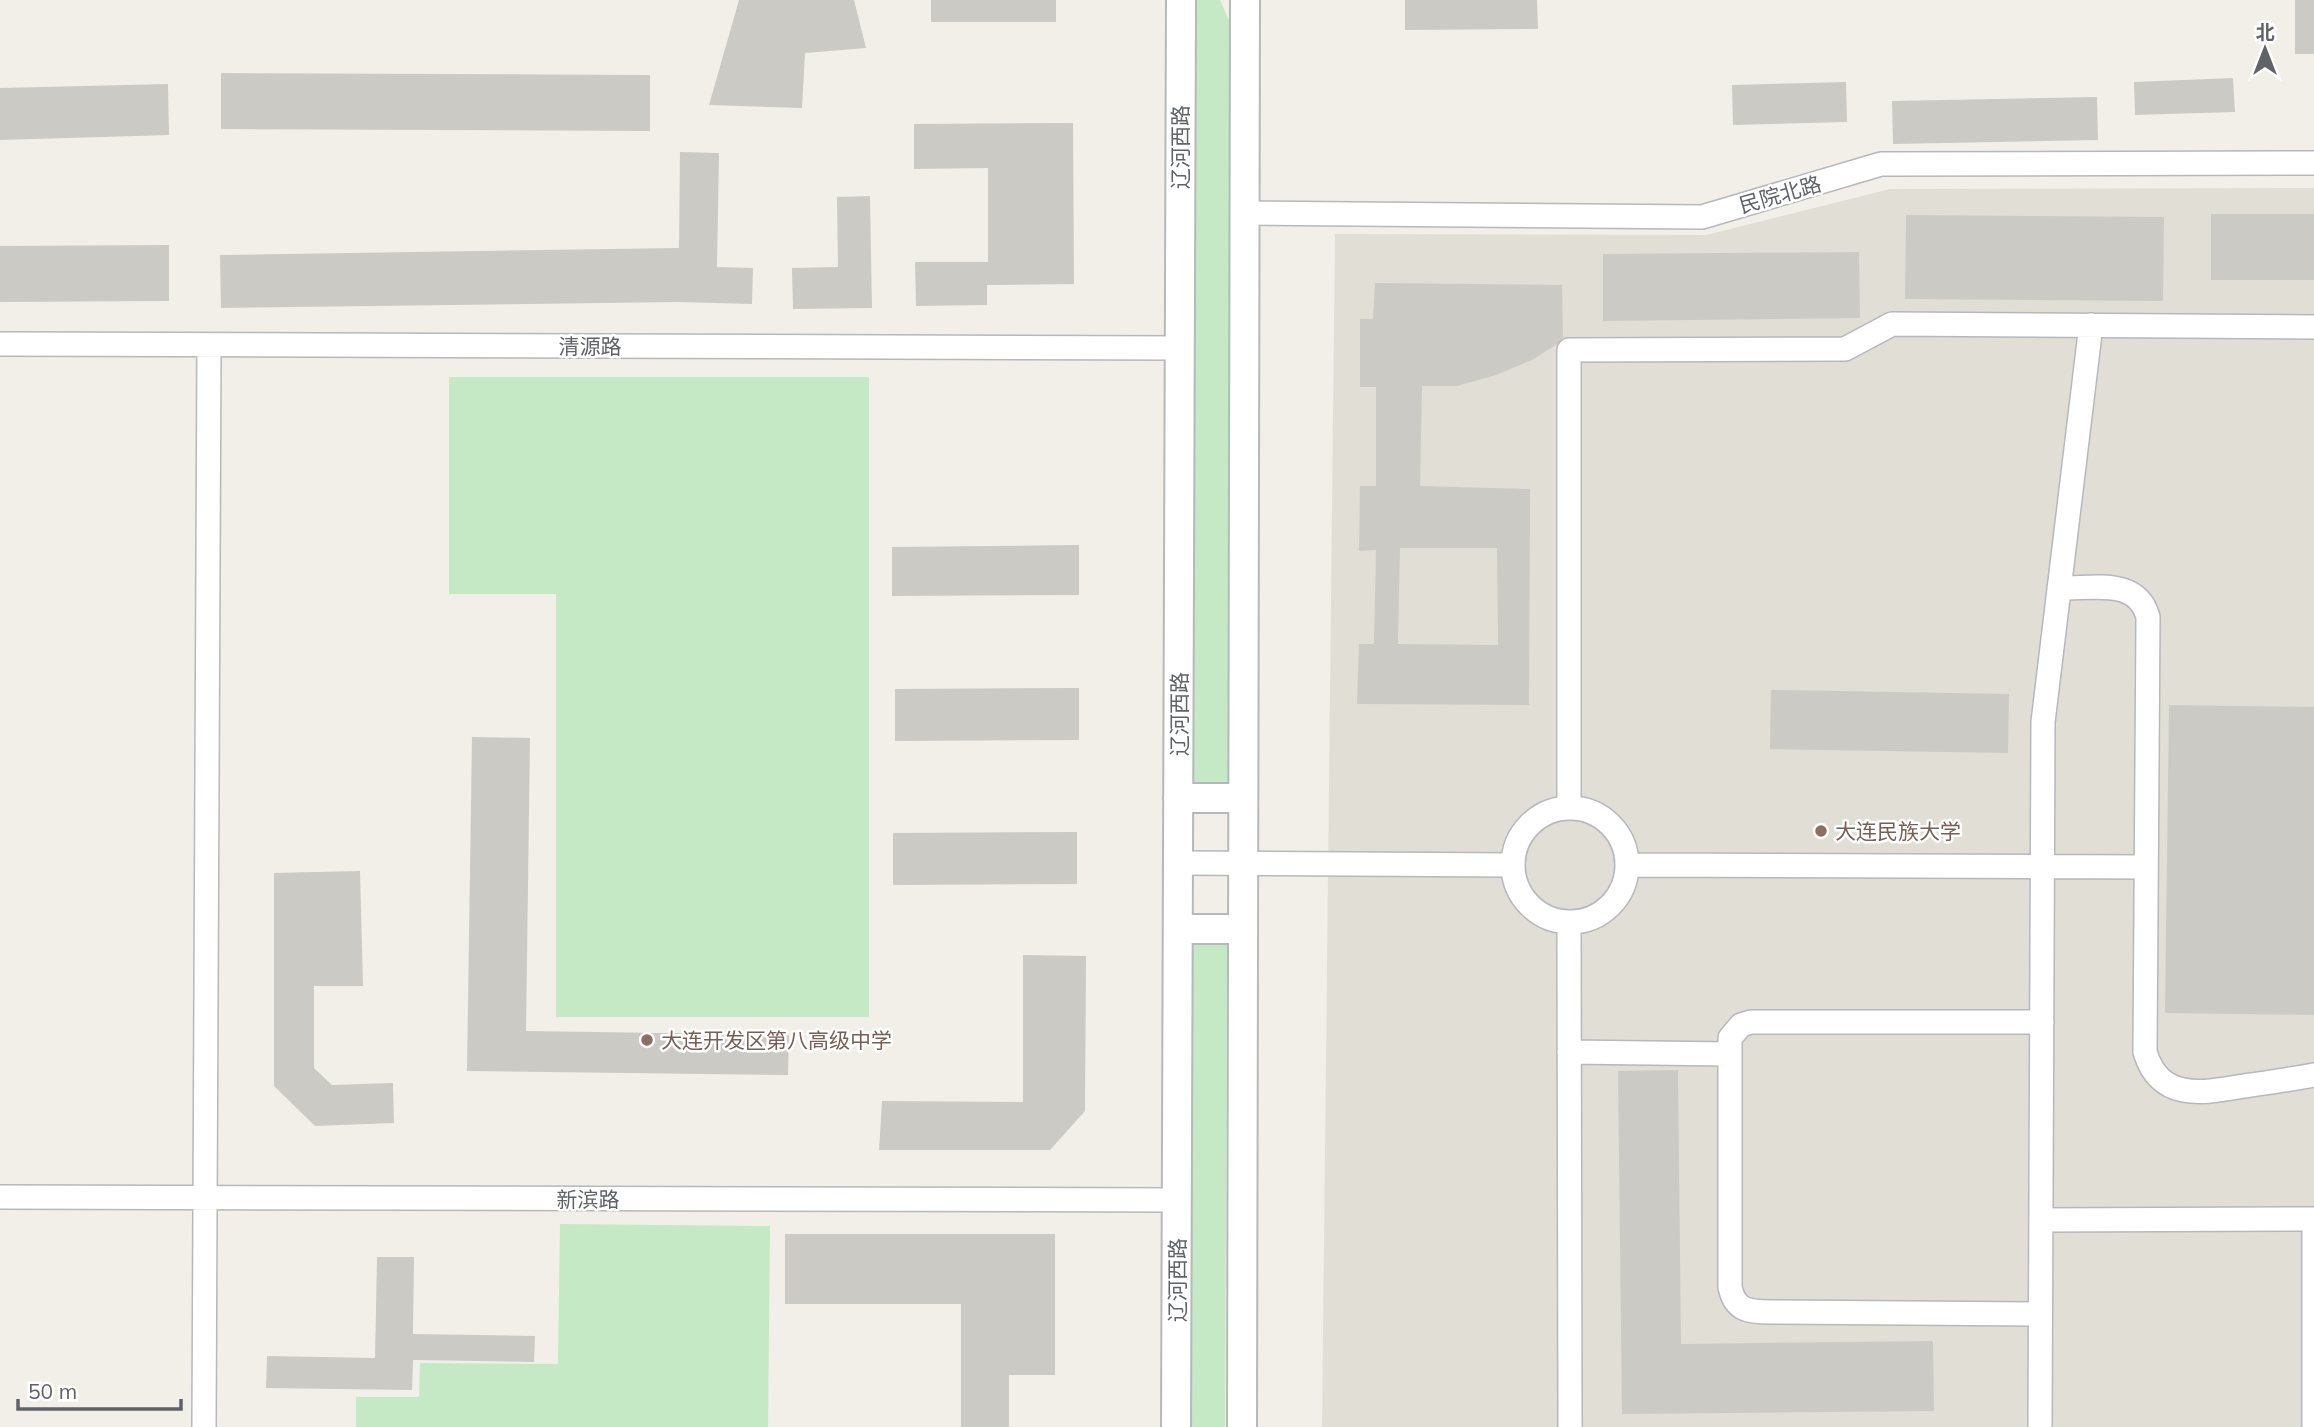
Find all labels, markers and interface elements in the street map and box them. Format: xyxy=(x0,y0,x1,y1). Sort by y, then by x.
north arrow xyxy=(2230,14,2300,84)
text: 北 xyxy=(2255,20,2275,44)
street label: 辽河西路 xyxy=(1167,105,1193,189)
street label: 民院北路 xyxy=(1736,170,1824,218)
street label: 清源路 xyxy=(559,333,622,359)
street label: 辽河西路 xyxy=(1166,672,1192,756)
place label: 大连民族大学 xyxy=(1835,818,1961,844)
marker: 大连民族大学 xyxy=(1813,823,1829,839)
place label: 大连开发区第八高级中学 xyxy=(661,1027,892,1053)
marker: 大连开发区第八高级中学 xyxy=(639,1032,655,1048)
street label: 新滨路 xyxy=(557,1186,620,1212)
street label: 辽河西路 xyxy=(1164,1238,1190,1322)
scale bar xyxy=(18,1368,180,1412)
text: 50 m xyxy=(28,1378,77,1404)

